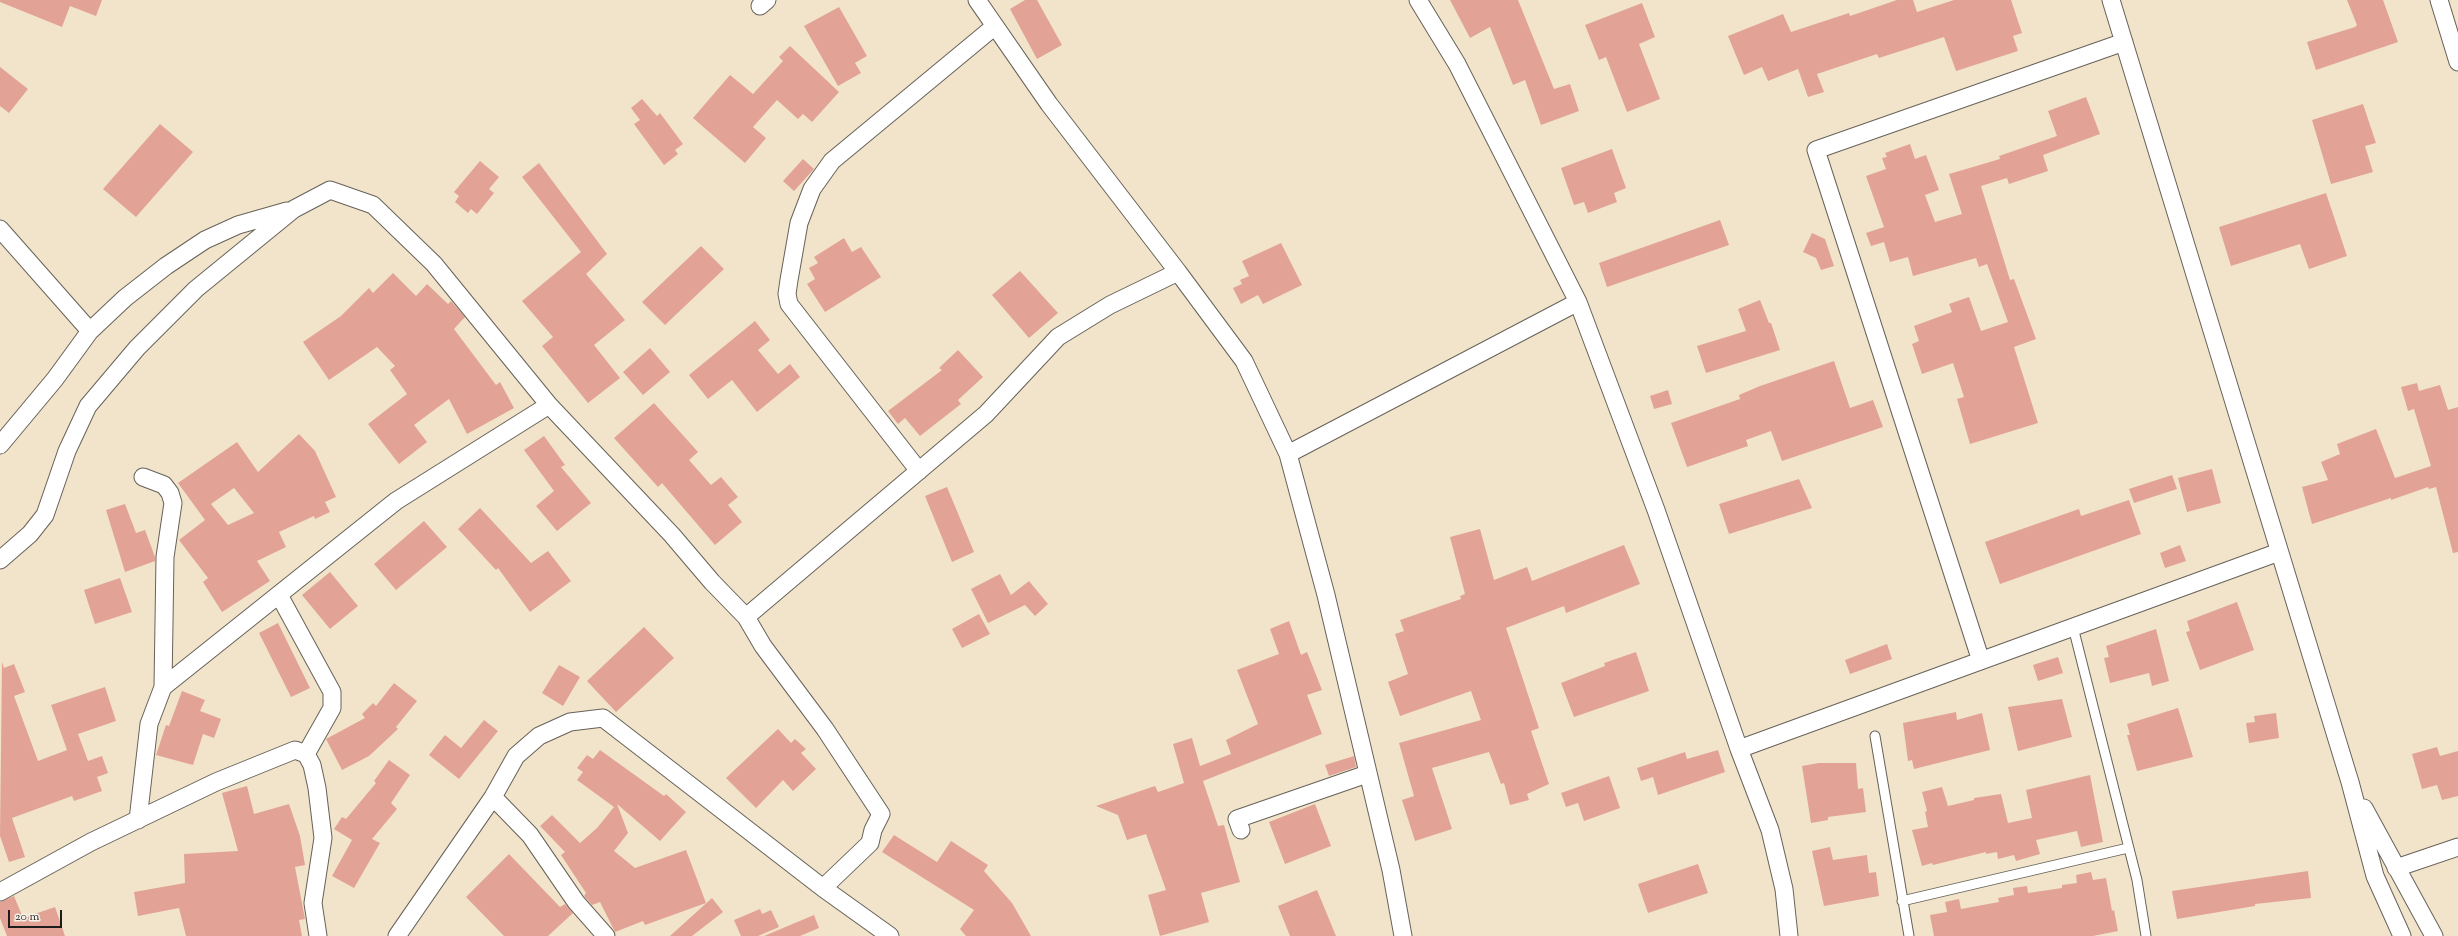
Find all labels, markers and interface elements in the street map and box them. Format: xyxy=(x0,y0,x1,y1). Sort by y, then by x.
scale bar xyxy=(10,902,64,928)
text: 20 m xyxy=(15,908,39,926)

